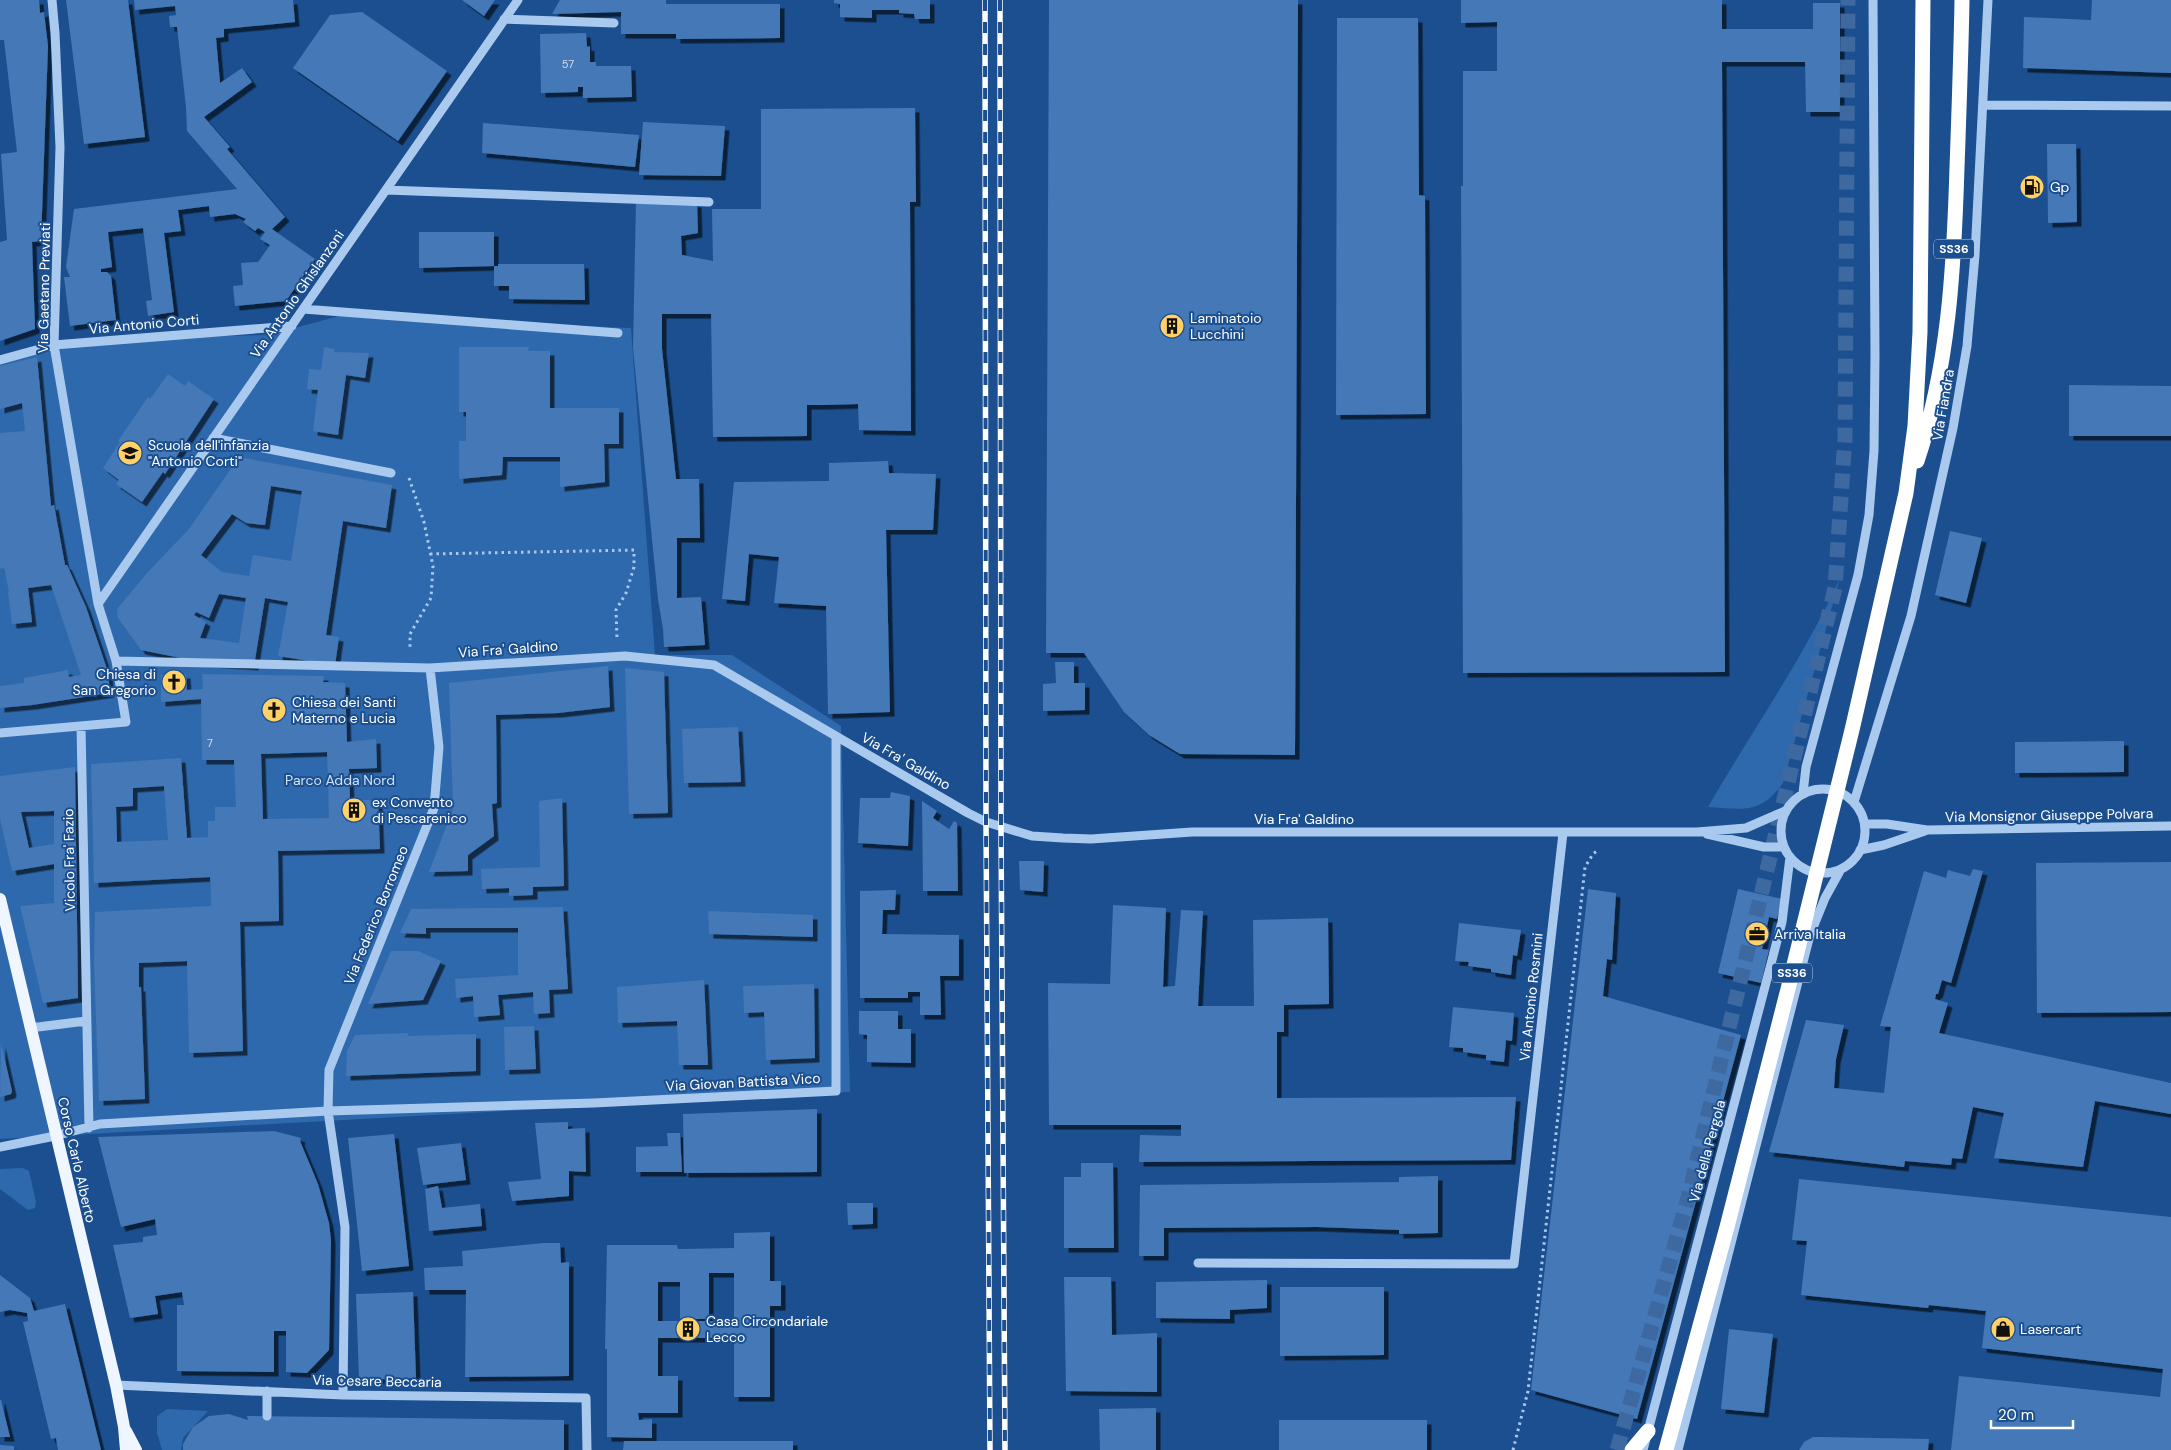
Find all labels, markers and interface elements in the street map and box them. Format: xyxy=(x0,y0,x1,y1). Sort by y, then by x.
house number: 57 xyxy=(562,57,574,71)
fuel station icon: Gp xyxy=(2019,174,2045,200)
place label: Gp xyxy=(2050,178,2070,196)
street label: Via Gaetano Previati xyxy=(34,222,54,354)
street label: Via Antonio Ghislanzoni xyxy=(246,226,348,362)
road number: SS36 xyxy=(1934,240,1974,258)
place label: Laminatoio Lucchini xyxy=(1190,309,1262,343)
street label: Via Antonio Corti xyxy=(88,310,200,338)
building icon: Laminatoio Lucchini xyxy=(1159,313,1185,339)
street label: Via Fiandra xyxy=(1928,368,1958,442)
place label: Scuola dell'infanzia "Antonio Corti" xyxy=(148,436,269,470)
school or university icon: Scuola dell'infanzia "Antonio Corti" xyxy=(117,440,143,466)
street label: Via Fra' Galdino xyxy=(457,637,559,661)
place label: Chiesa di San Gregorio xyxy=(72,665,156,699)
church icon: Chiesa di San Gregorio xyxy=(161,669,187,695)
place label: Chiesa dei Santi Materno e Lucia xyxy=(292,693,396,727)
church icon: Chiesa dei Santi Materno e Lucia xyxy=(261,697,287,723)
street label: Via Fra' Galdino xyxy=(858,728,954,794)
house number: 7 xyxy=(207,736,213,750)
park label: Parco Adda Nord xyxy=(285,771,395,789)
place label: ex Convento di Pescarenico xyxy=(372,793,467,827)
building icon: ex Convento di Pescarenico xyxy=(341,797,367,823)
street label: Via Monsignor Giuseppe Polvara xyxy=(1945,804,2153,826)
street label: Vicolo Fra' Fazio xyxy=(59,808,79,912)
street label: Via Fra' Galdino xyxy=(1254,810,1354,828)
street label: Via Federico Borromeo xyxy=(340,843,412,987)
office icon: Arriva Italia xyxy=(1744,921,1770,947)
place label: Arriva Italia xyxy=(1774,925,1846,943)
street label: Via Antonio Rosmini xyxy=(1515,932,1547,1062)
road number: SS36 xyxy=(1772,964,1812,982)
street label: Via Giovan Battista Vico xyxy=(665,1069,821,1095)
street label: Corso Carlo Alberto xyxy=(54,1095,100,1225)
street label: Via della Pergola xyxy=(1685,1098,1729,1204)
place label: Casa Circondariale Lecco xyxy=(706,1312,828,1346)
building icon: Casa Circondariale Lecco xyxy=(675,1316,701,1342)
shop icon: Lasercart xyxy=(1990,1316,2016,1342)
place label: Lasercart xyxy=(2020,1320,2081,1338)
street label: Via Cesare Beccaria xyxy=(312,1371,442,1391)
scale bar xyxy=(1991,1398,2074,1430)
text: 20 m xyxy=(1998,1405,2034,1425)

